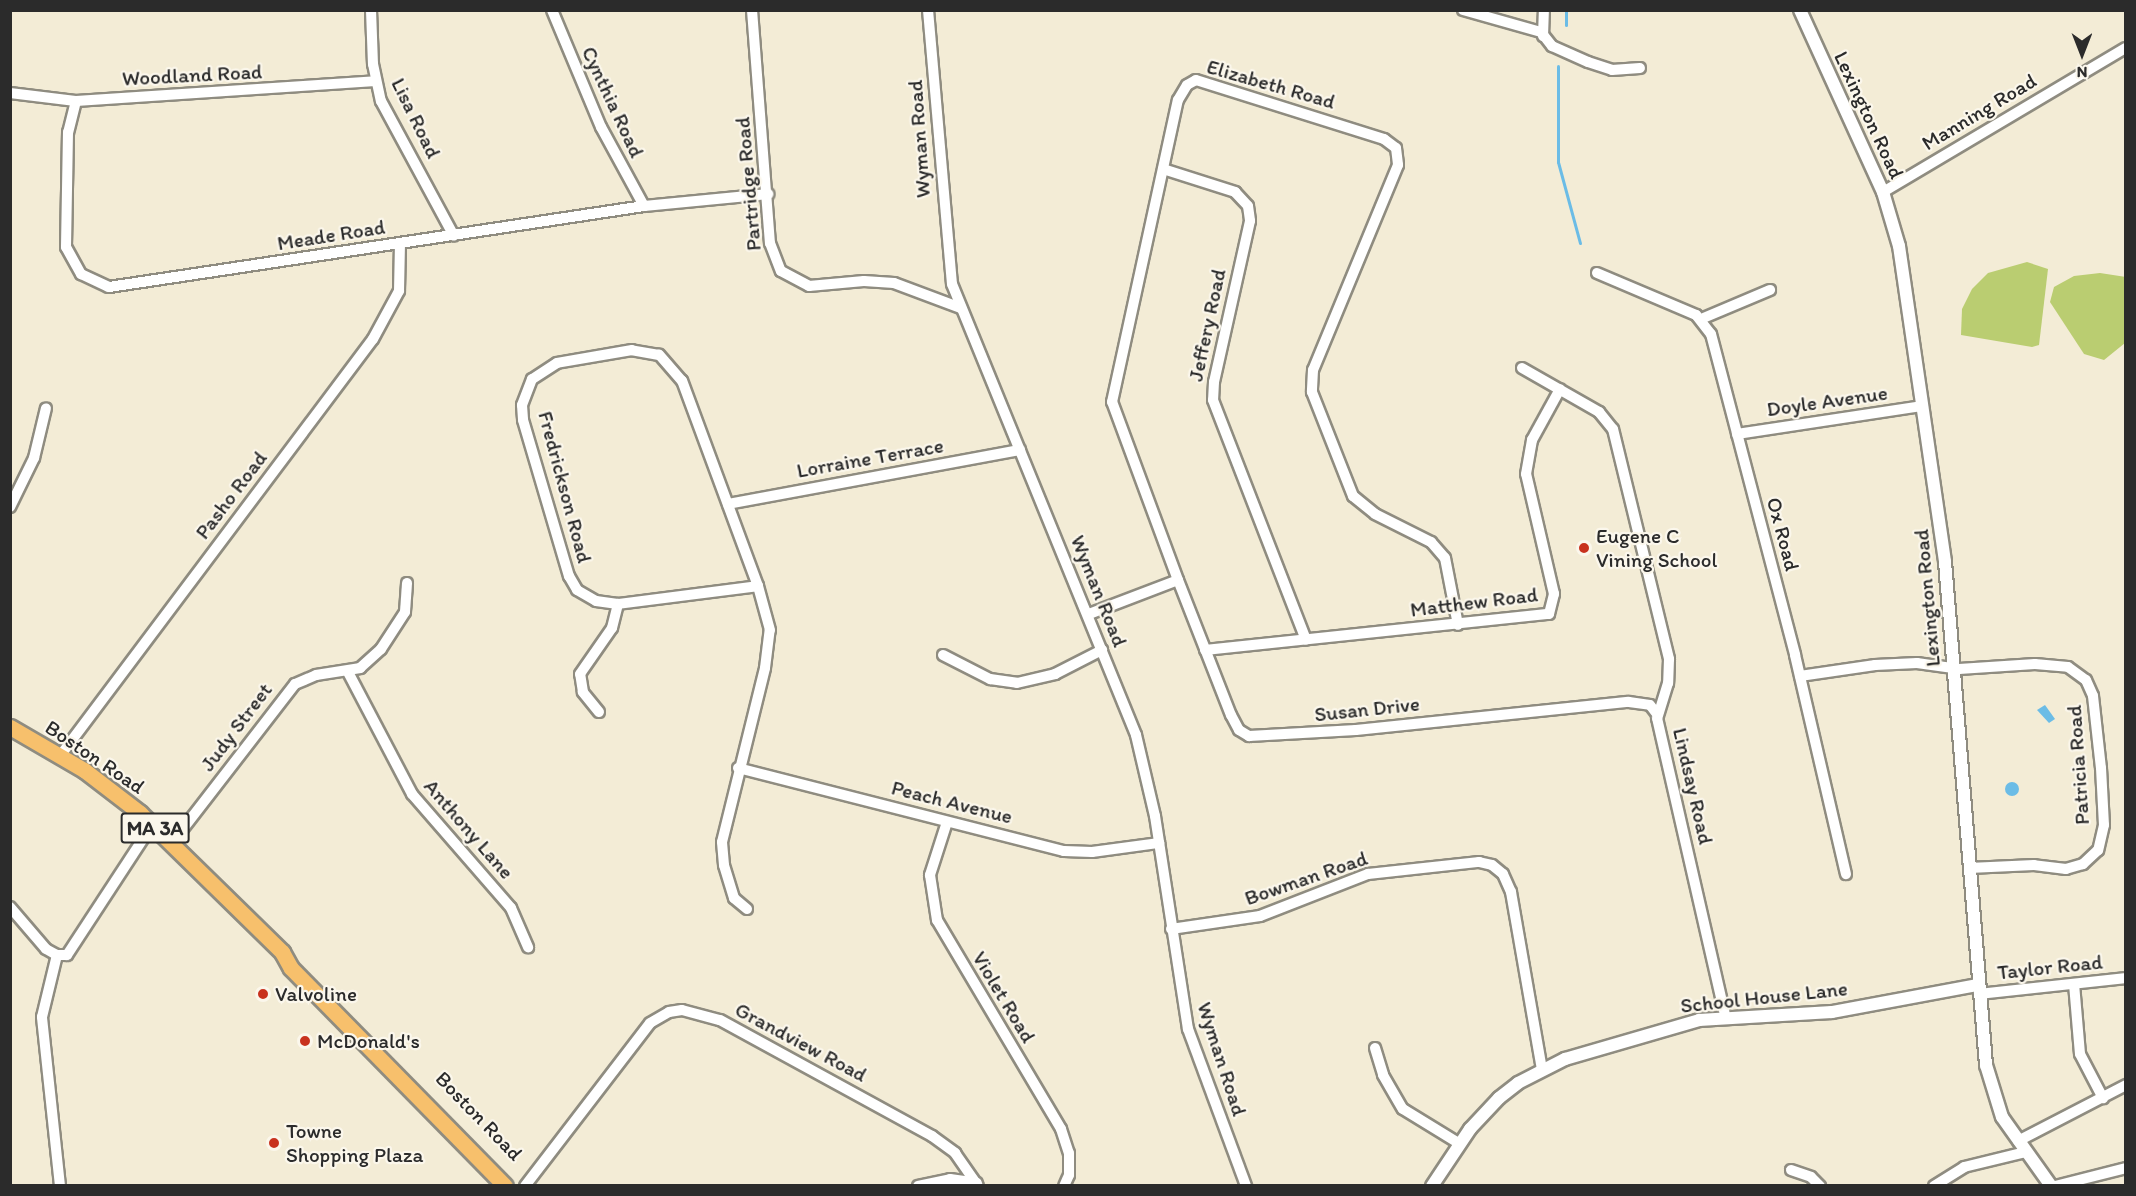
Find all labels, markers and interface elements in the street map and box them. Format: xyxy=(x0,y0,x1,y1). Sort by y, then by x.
north arrow xyxy=(2052,24,2112,84)
street label: Cynthia Road xyxy=(576,43,650,161)
street label: Lexington Road xyxy=(1828,47,1910,183)
street label: Elizabeth Road xyxy=(1204,54,1338,114)
street label: Woodland Road xyxy=(121,59,263,91)
text: N xyxy=(2077,63,2087,82)
street label: Manning Road xyxy=(1917,68,2041,156)
street label: Lisa Road xyxy=(386,74,446,162)
street label: Wyman Road xyxy=(902,80,936,198)
street label: Partridge Road xyxy=(730,116,766,252)
street label: Meade Road xyxy=(275,214,387,256)
street label: Jeffery Road xyxy=(1183,267,1231,383)
street label: Doyle Avenue xyxy=(1765,380,1889,422)
street label: Fredrickson Road xyxy=(533,408,597,566)
street label: Lorraine Terrace xyxy=(796,433,944,483)
street label: Pasho Road xyxy=(190,446,272,544)
street label: Ox Road xyxy=(1761,494,1805,574)
place label: Eugene C Vining School xyxy=(1596,523,1717,573)
street label: Lexington Road xyxy=(1908,528,1946,668)
street label: Wyman Road xyxy=(1065,532,1133,650)
marker: Eugene C Vining School xyxy=(1577,541,1591,555)
street label: Matthew Road xyxy=(1409,582,1539,622)
street label: Judy Street xyxy=(195,678,277,776)
street label: Susan Drive xyxy=(1313,691,1421,727)
street label: Patricia Road xyxy=(2061,705,2095,825)
street label: Boston Road xyxy=(41,715,149,799)
street label: Lindsay Road xyxy=(1667,725,1719,847)
street label: Anthony Lane xyxy=(419,774,519,884)
street label: Peach Avenue xyxy=(889,775,1015,829)
road number: MA 3A xyxy=(120,811,190,845)
street label: Bowman Road xyxy=(1242,845,1370,911)
street label: Violet Road xyxy=(967,947,1041,1047)
street label: Taylor Road xyxy=(1996,949,2104,985)
street label: School House Lane xyxy=(1679,976,1849,1018)
place label: Valvoline xyxy=(275,981,357,1007)
marker: Valvoline xyxy=(256,987,270,1001)
street label: Grandview Road xyxy=(731,997,871,1087)
street label: Wyman Road xyxy=(1192,999,1252,1119)
place label: McDonald's xyxy=(317,1028,420,1054)
marker: McDonald's xyxy=(298,1034,312,1048)
street label: Boston Road xyxy=(430,1066,528,1166)
place label: Towne Shopping Plaza xyxy=(286,1118,423,1168)
marker: Towne Shopping Plaza xyxy=(267,1136,281,1150)

